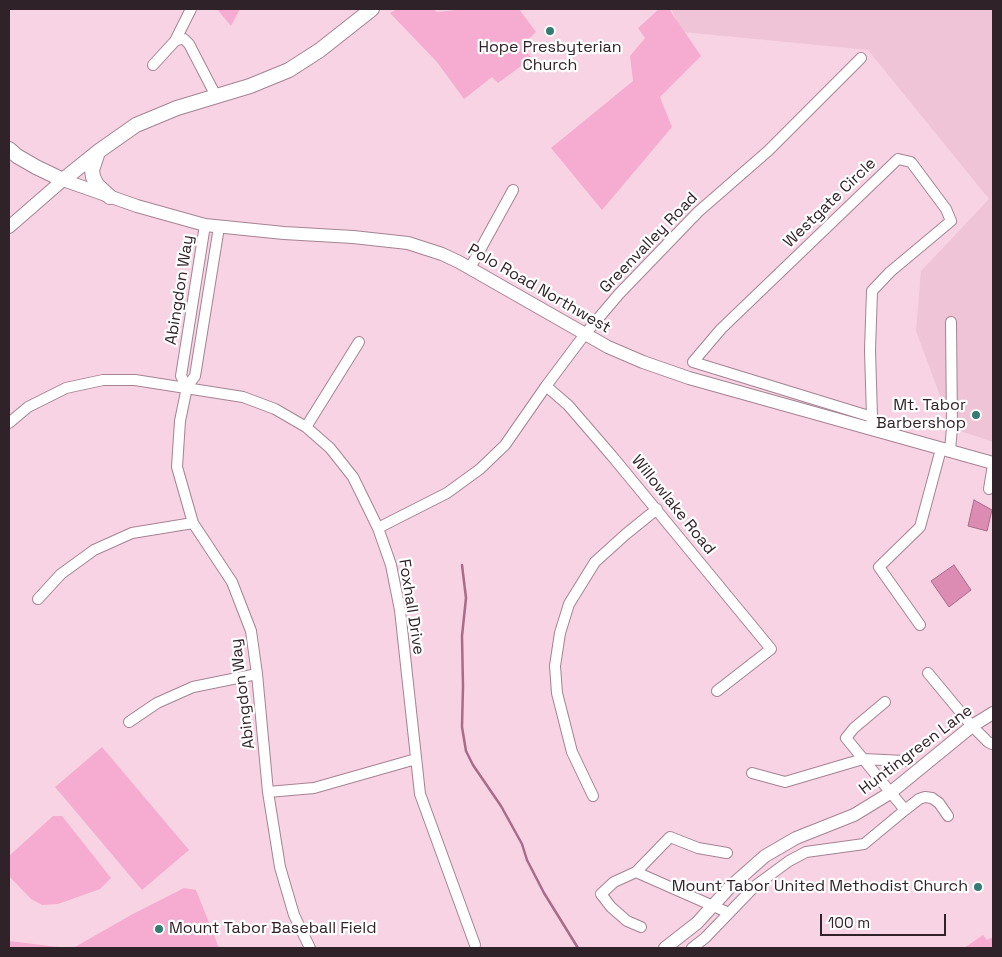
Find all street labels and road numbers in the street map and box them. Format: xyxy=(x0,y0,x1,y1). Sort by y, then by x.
street label: Westgate Circle xyxy=(780,154,880,252)
street label: Greenvalley Road xyxy=(596,189,702,297)
street label: Abingdon Way xyxy=(162,234,198,346)
street label: Polo Road Northwest xyxy=(464,240,614,338)
street label: Willowlake Road xyxy=(627,451,719,559)
street label: Foxhall Drive xyxy=(394,558,428,656)
street label: Abingdon Way xyxy=(227,638,259,750)
street label: Huntingreen Lane xyxy=(855,701,977,799)

